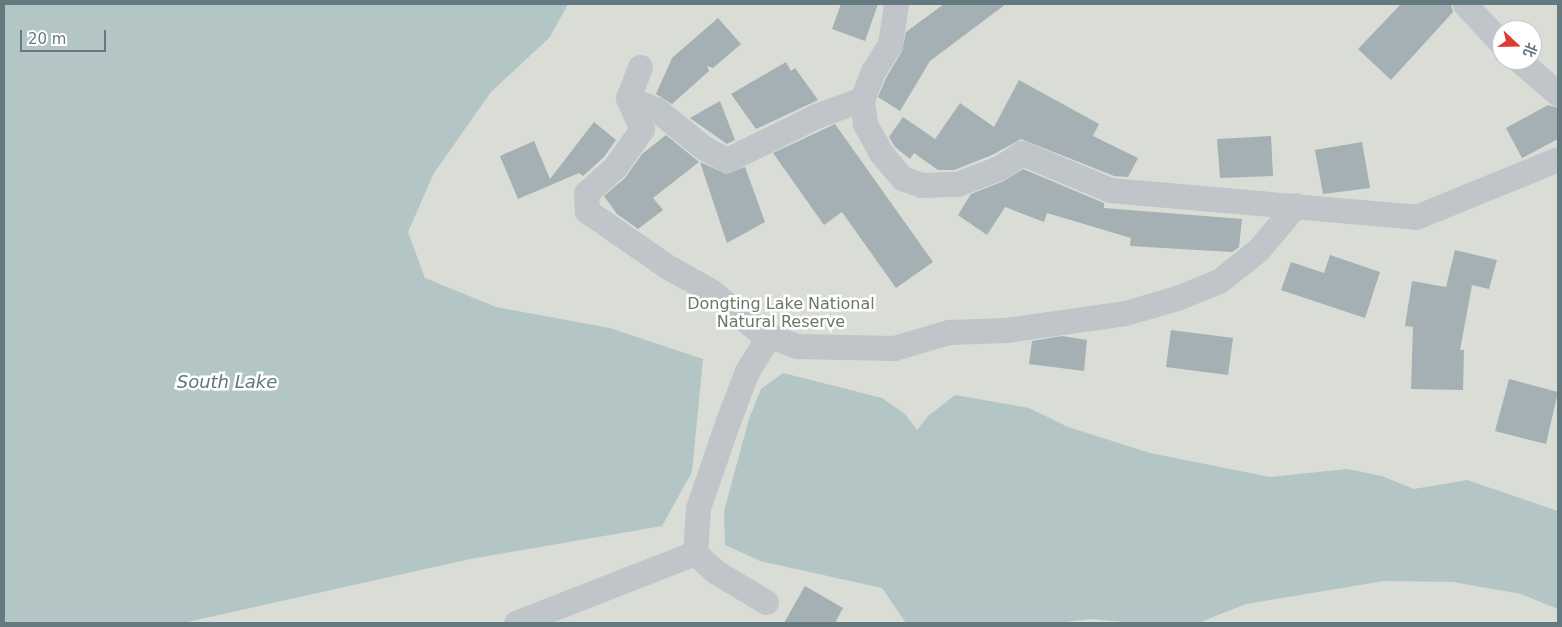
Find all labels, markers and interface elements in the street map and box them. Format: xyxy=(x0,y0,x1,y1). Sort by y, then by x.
scale bar xyxy=(22,20,109,52)
north arrow xyxy=(1492,20,1542,70)
text: 20 m xyxy=(28,30,66,48)
text: 北 xyxy=(1520,41,1540,59)
park label: Dongting Lake National Natural Reserve xyxy=(687,294,875,332)
water label: South Lake xyxy=(177,371,277,393)

